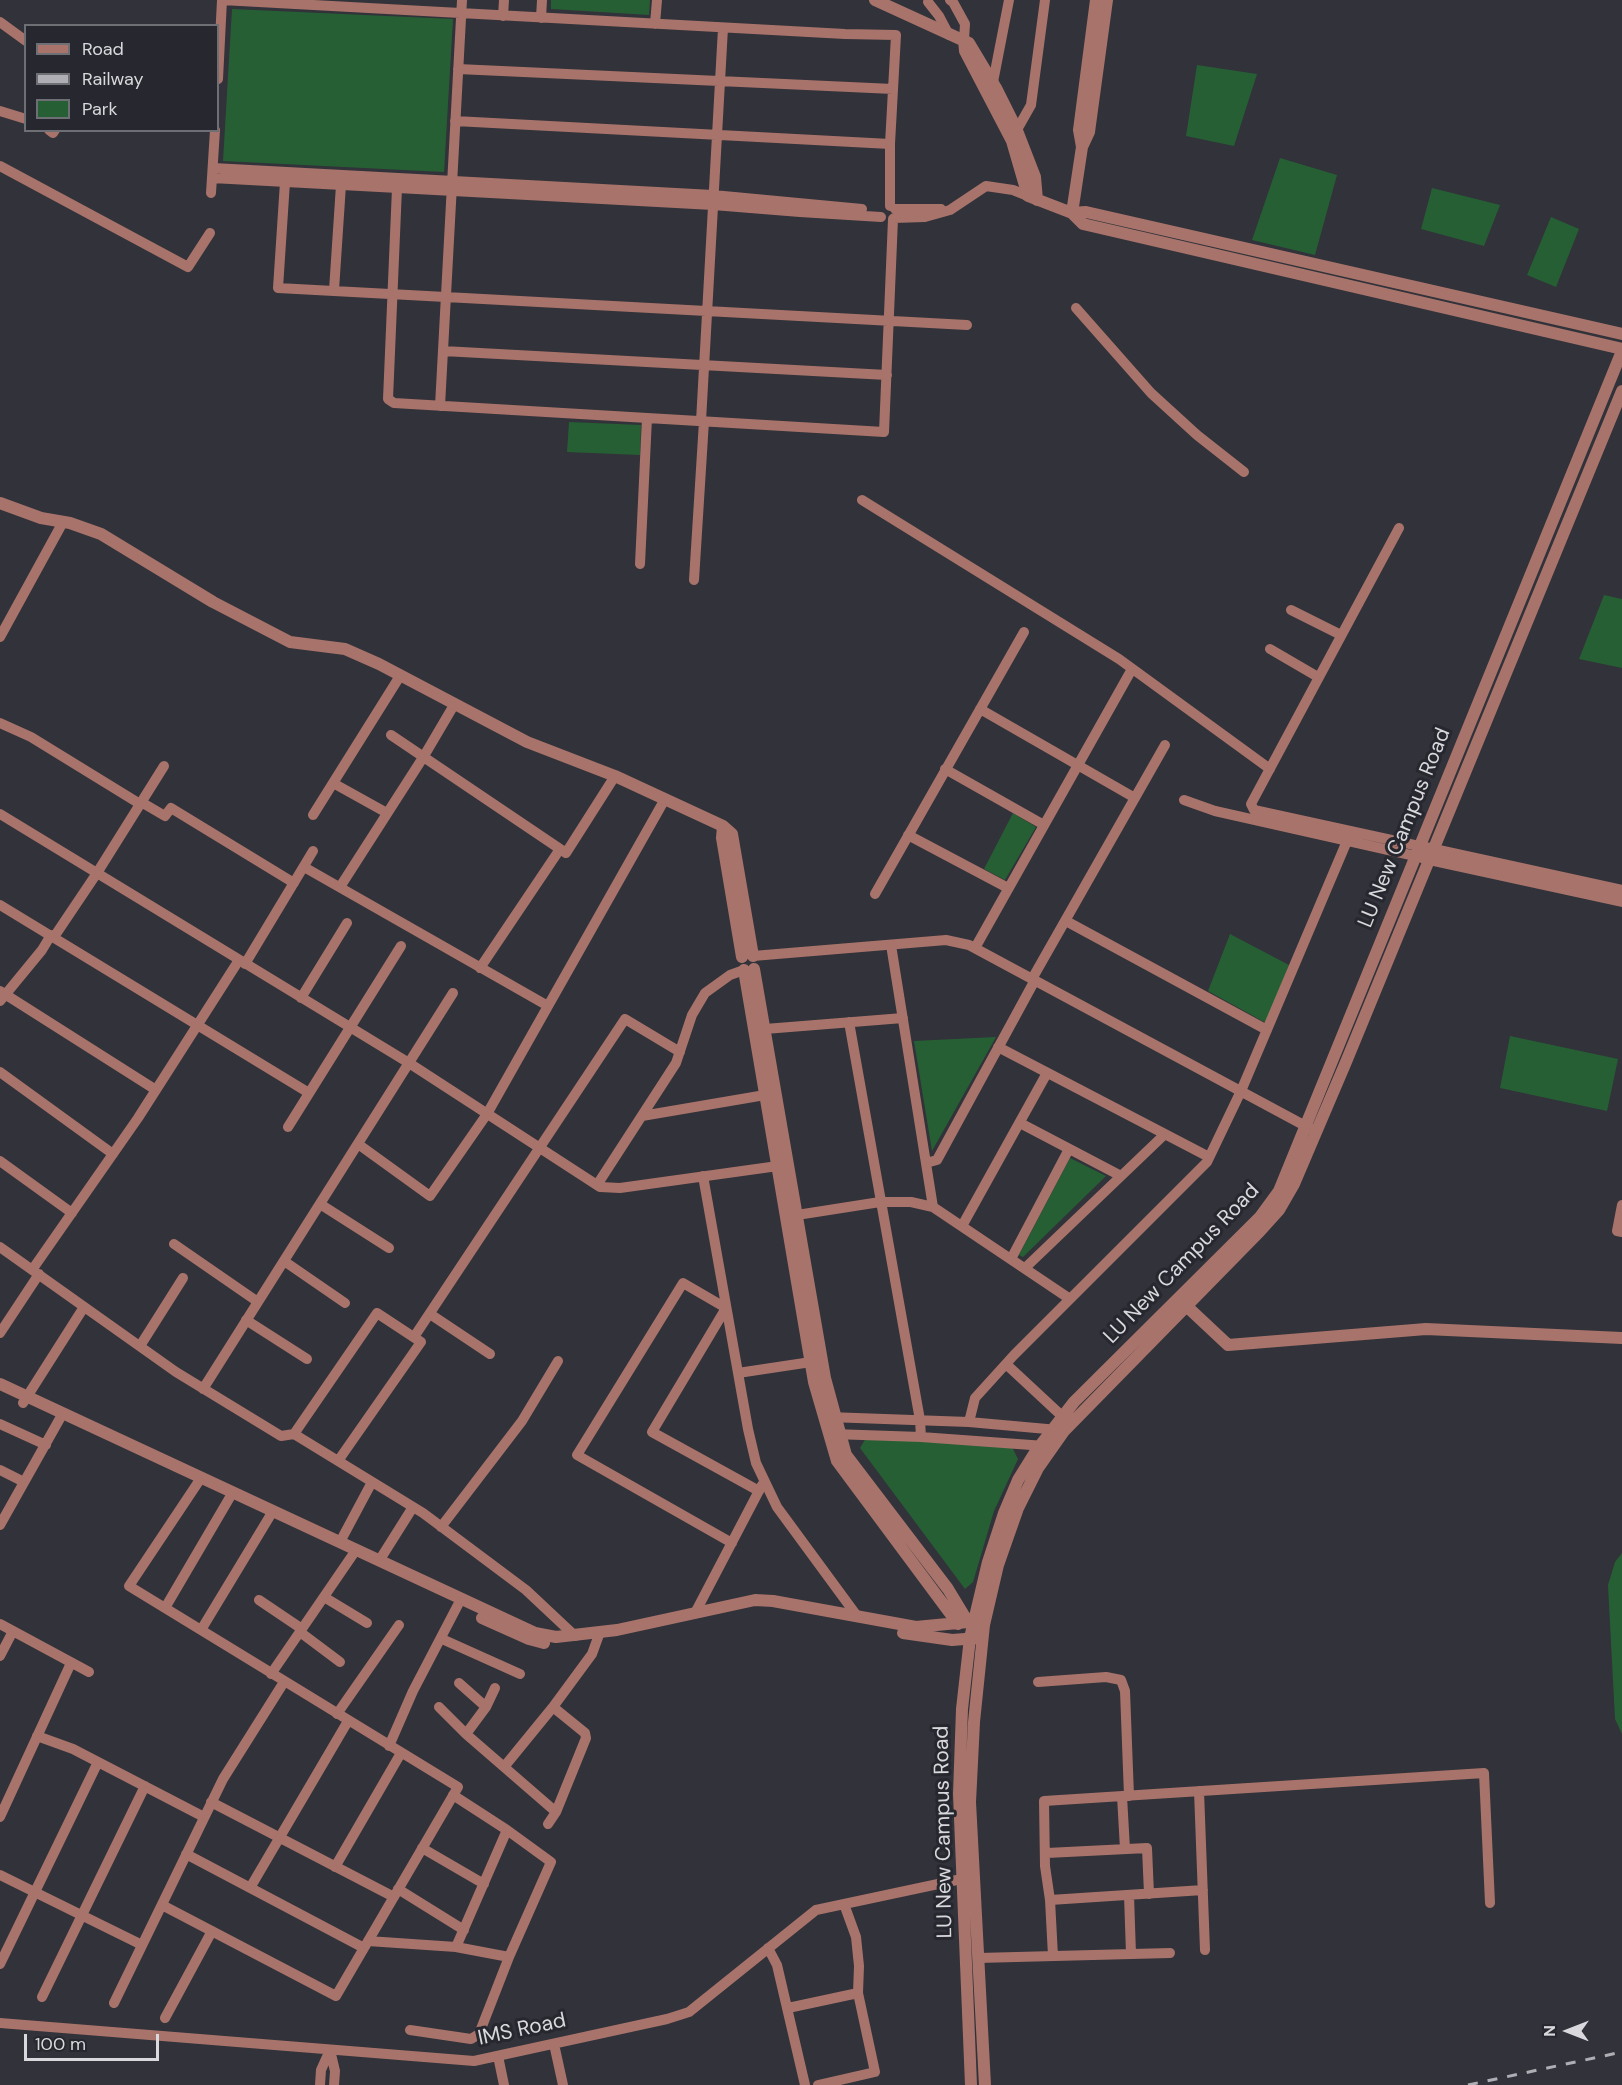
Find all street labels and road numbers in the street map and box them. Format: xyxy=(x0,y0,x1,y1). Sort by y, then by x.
street label: LU New Campus Road xyxy=(1353,725,1457,931)
street label: LU New Campus Road xyxy=(1099,1179,1265,1349)
street label: LU New Campus Road xyxy=(930,1725,958,1939)
street label: IMS Road xyxy=(476,2008,568,2052)

